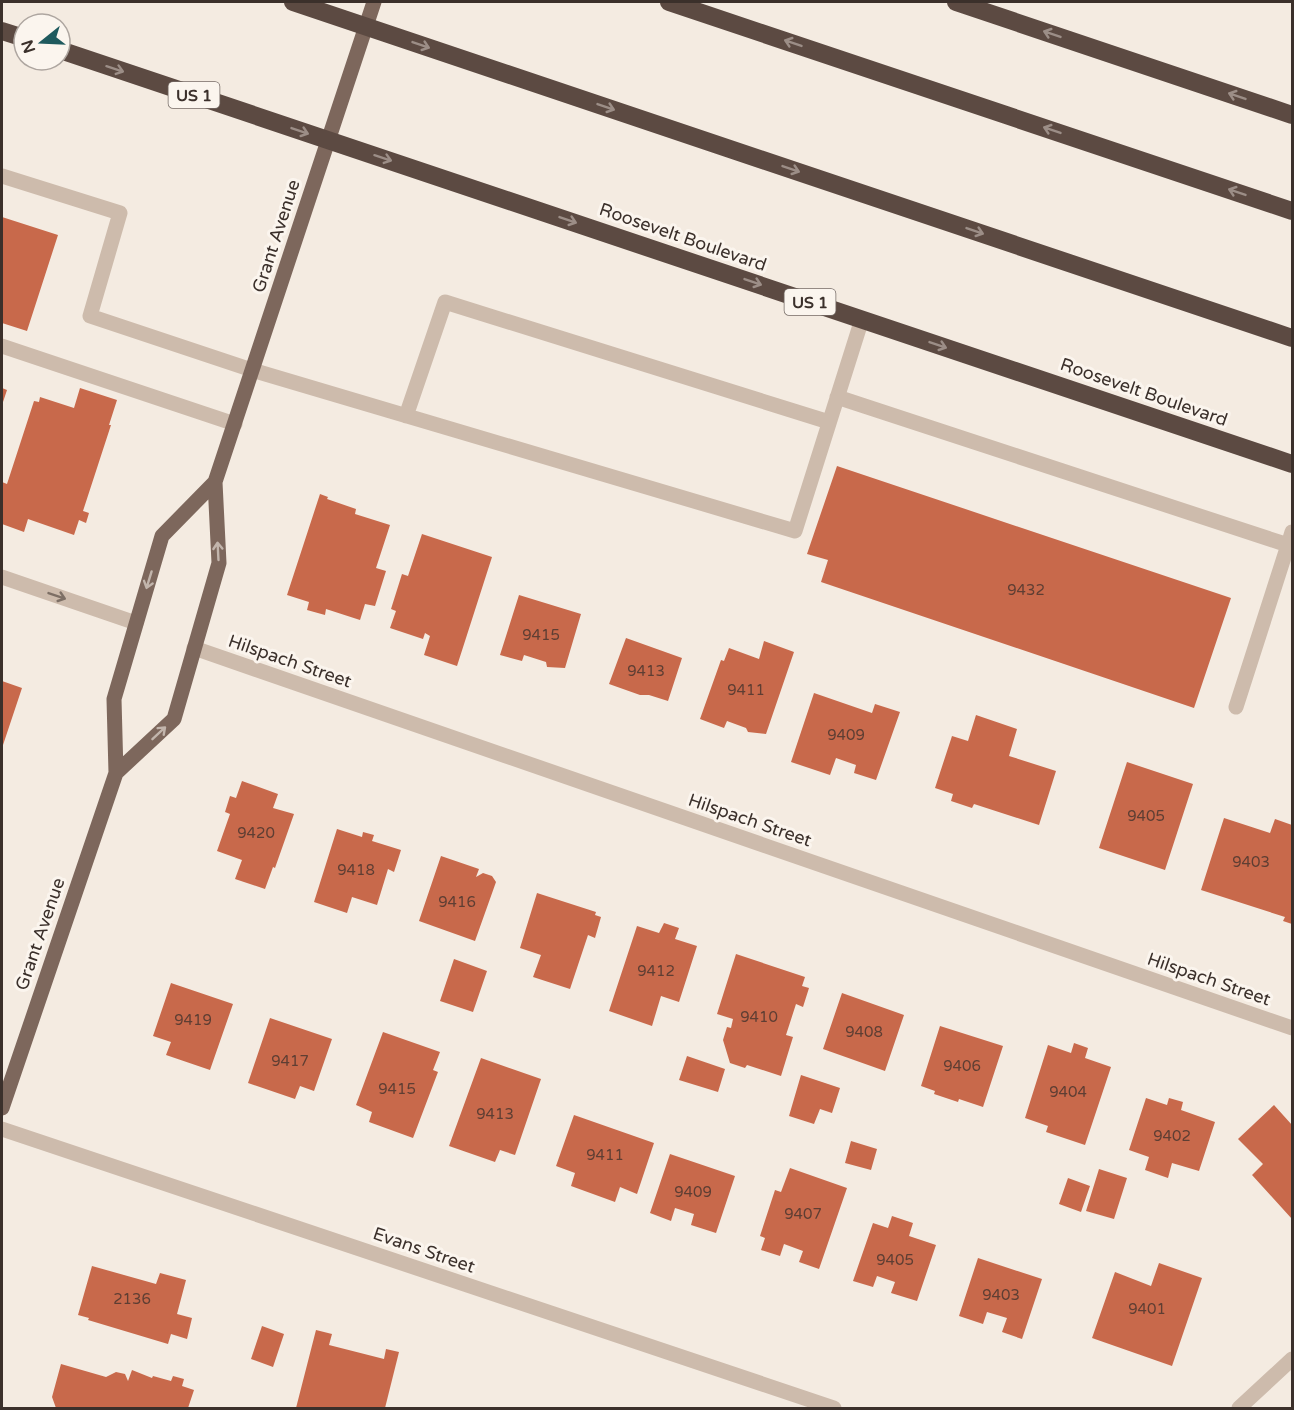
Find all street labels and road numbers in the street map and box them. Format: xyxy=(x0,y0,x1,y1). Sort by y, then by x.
road number: US 1 xyxy=(168,82,220,108)
street label: Grant Avenue xyxy=(247,177,305,295)
street label: Roosevelt Boulevard xyxy=(596,198,770,276)
road number: US 1 xyxy=(784,289,836,315)
street label: Roosevelt Boulevard xyxy=(1057,353,1231,431)
street label: Hilspach Street xyxy=(225,630,355,692)
street label: Hilspach Street xyxy=(685,789,815,851)
street label: Grant Avenue xyxy=(10,875,70,993)
street label: Hilspach Street xyxy=(1144,948,1274,1010)
street label: Evans Street xyxy=(370,1222,478,1278)

